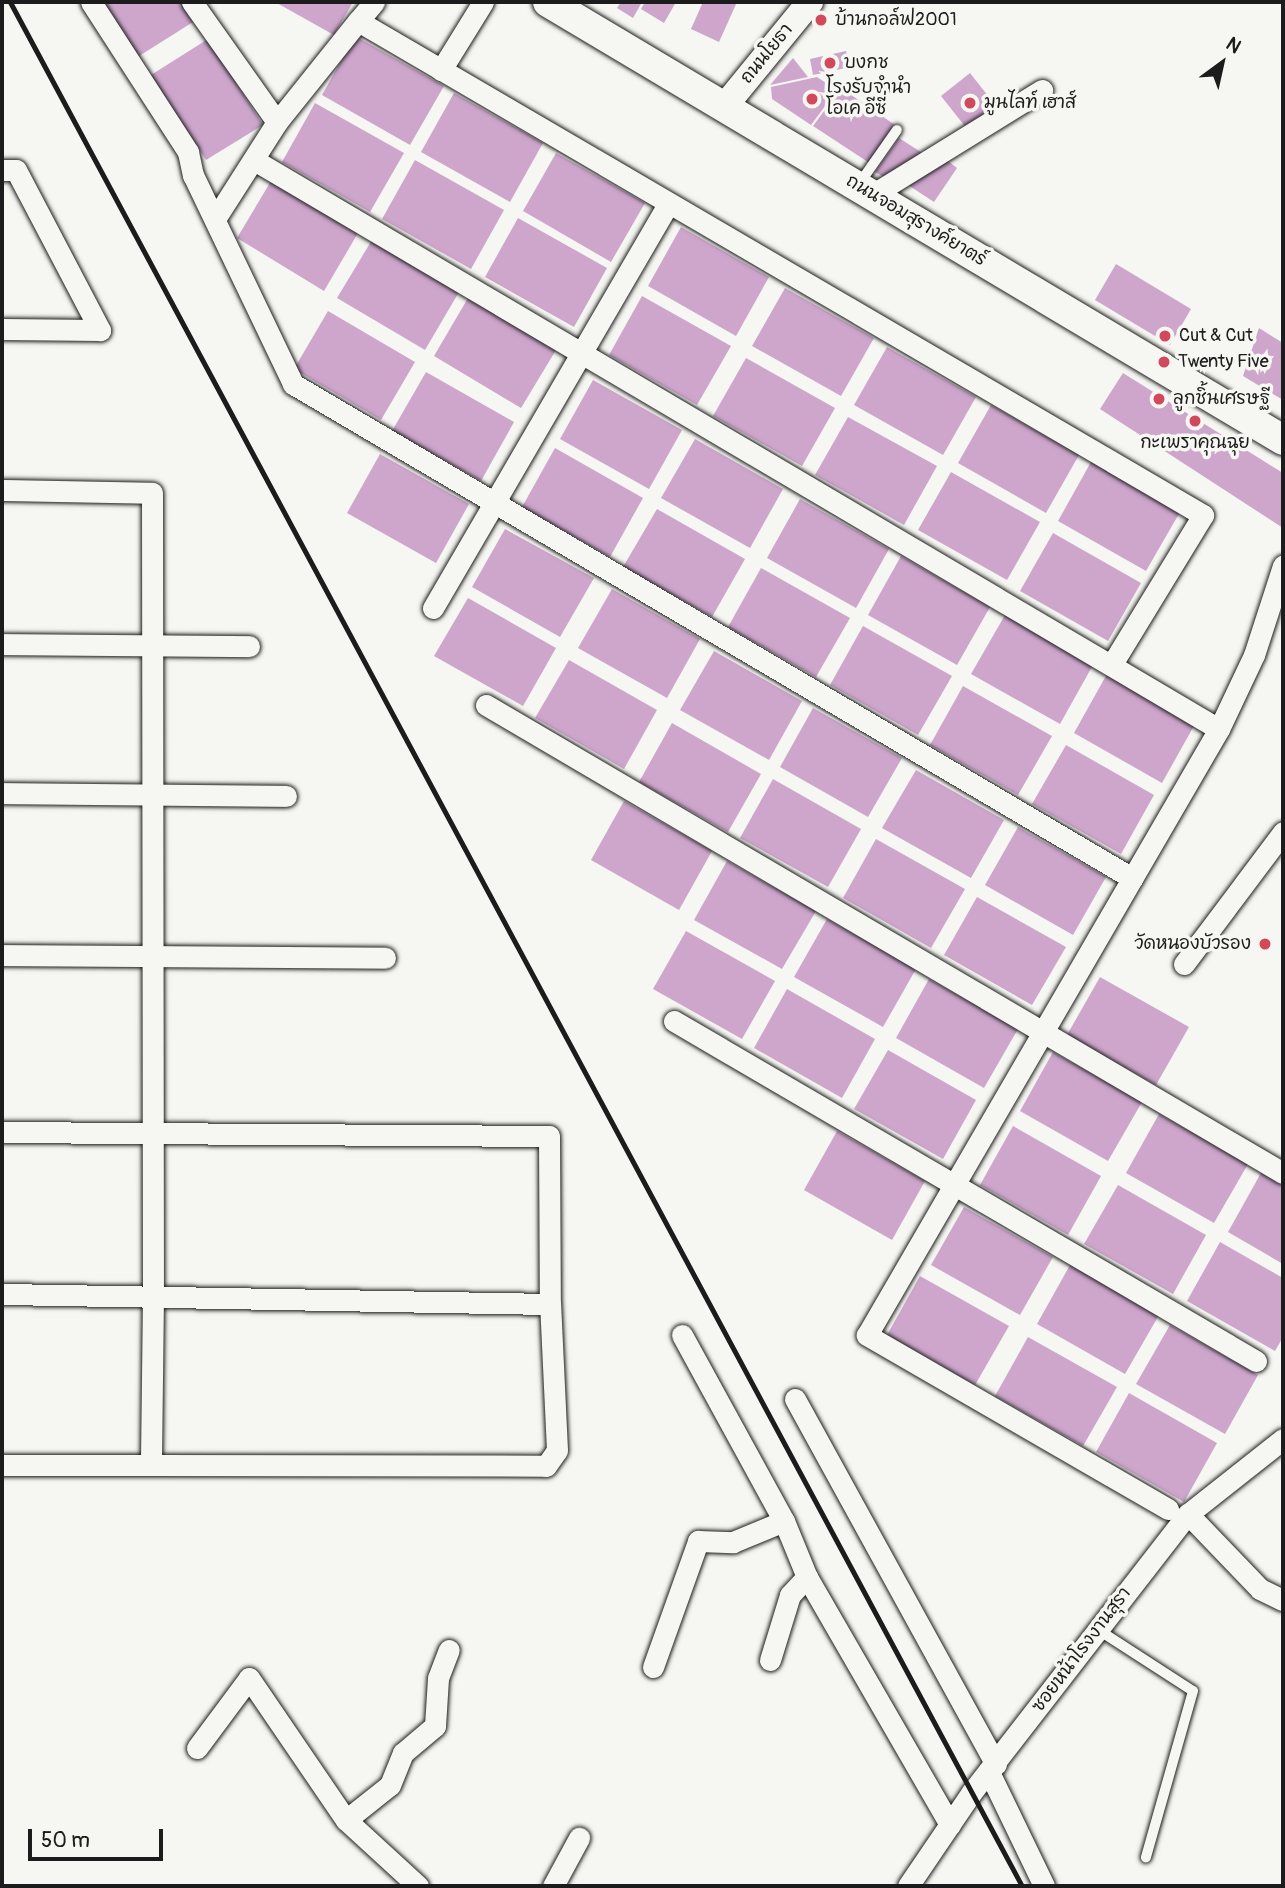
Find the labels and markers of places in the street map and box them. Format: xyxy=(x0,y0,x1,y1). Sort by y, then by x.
place label: บ้านกอล์ฟ2001 xyxy=(835,9,957,31)
marker: บ้านกอล์ฟ2001 xyxy=(813,12,829,28)
place label: บงกช xyxy=(844,52,888,74)
marker: บงกช xyxy=(822,55,838,71)
place label: โรงรับจำนำ โอเค อีซี่ xyxy=(826,78,911,120)
marker: โรงรับจำนำ โอเค อีซี่ xyxy=(804,91,820,107)
place label: มูนไลท์ เฮาส์ xyxy=(984,92,1075,114)
marker: มูนไลท์ เฮาส์ xyxy=(962,95,978,111)
place label: Cut & Cut xyxy=(1179,325,1253,347)
marker: Cut & Cut xyxy=(1157,328,1173,344)
place label: Twenty Five xyxy=(1178,351,1269,373)
marker: Twenty Five xyxy=(1156,354,1172,370)
place label: ลูกชิ้นเศรษฐี xyxy=(1173,388,1270,410)
marker: ลูกชิ้นเศรษฐี xyxy=(1151,391,1167,407)
marker: กะเพราคุณฉุย xyxy=(1187,413,1203,429)
place label: กะเพราคุณฉุย xyxy=(1140,432,1250,454)
place label: วัดหนองบัวรอง xyxy=(1134,933,1251,955)
marker: วัดหนองบัวรอง xyxy=(1257,936,1273,952)

